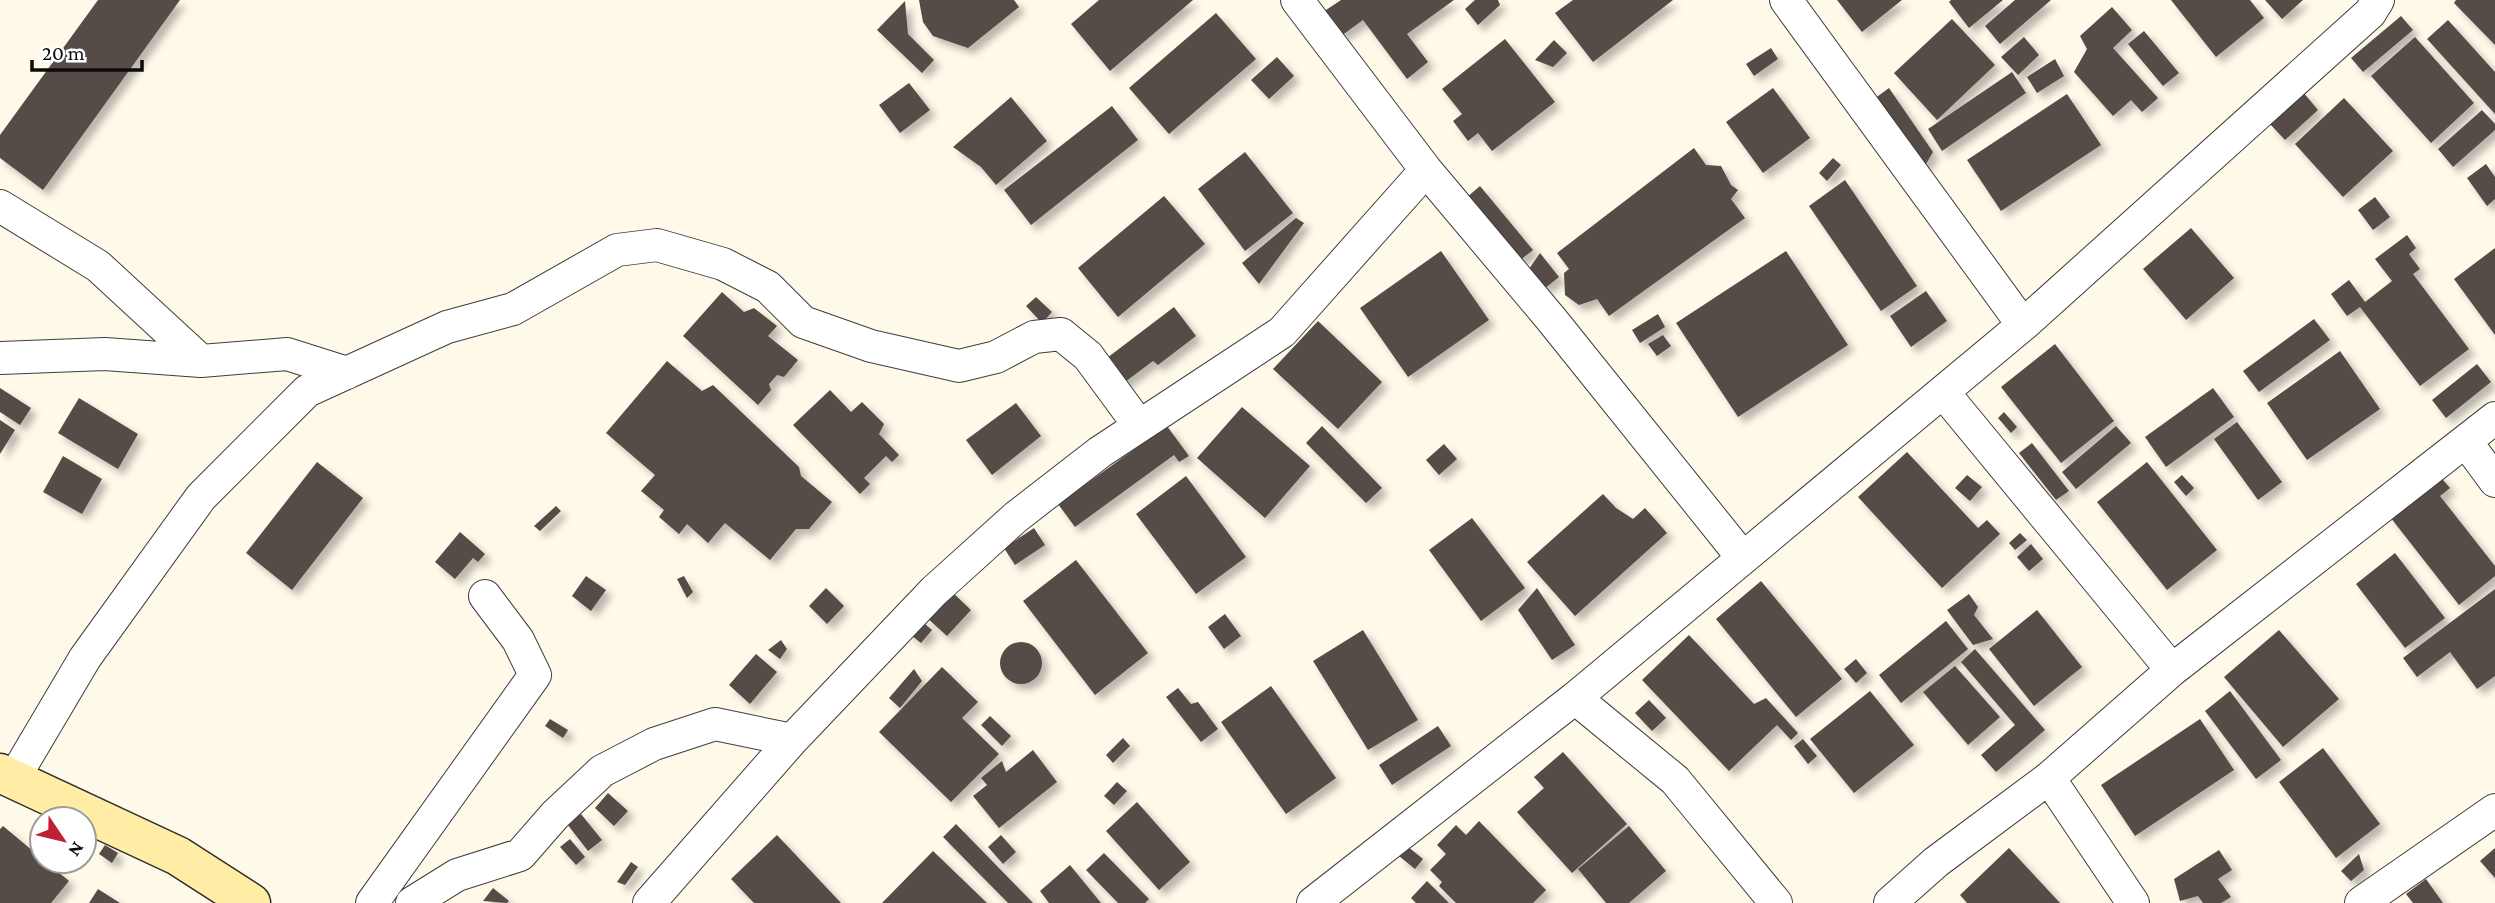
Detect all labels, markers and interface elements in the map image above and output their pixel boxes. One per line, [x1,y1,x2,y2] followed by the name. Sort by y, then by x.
[32,28,142,72] scale bar
[42,41,85,65] text: 20 m
[28,805,98,875] north arrow
[64,838,89,861] text: N

